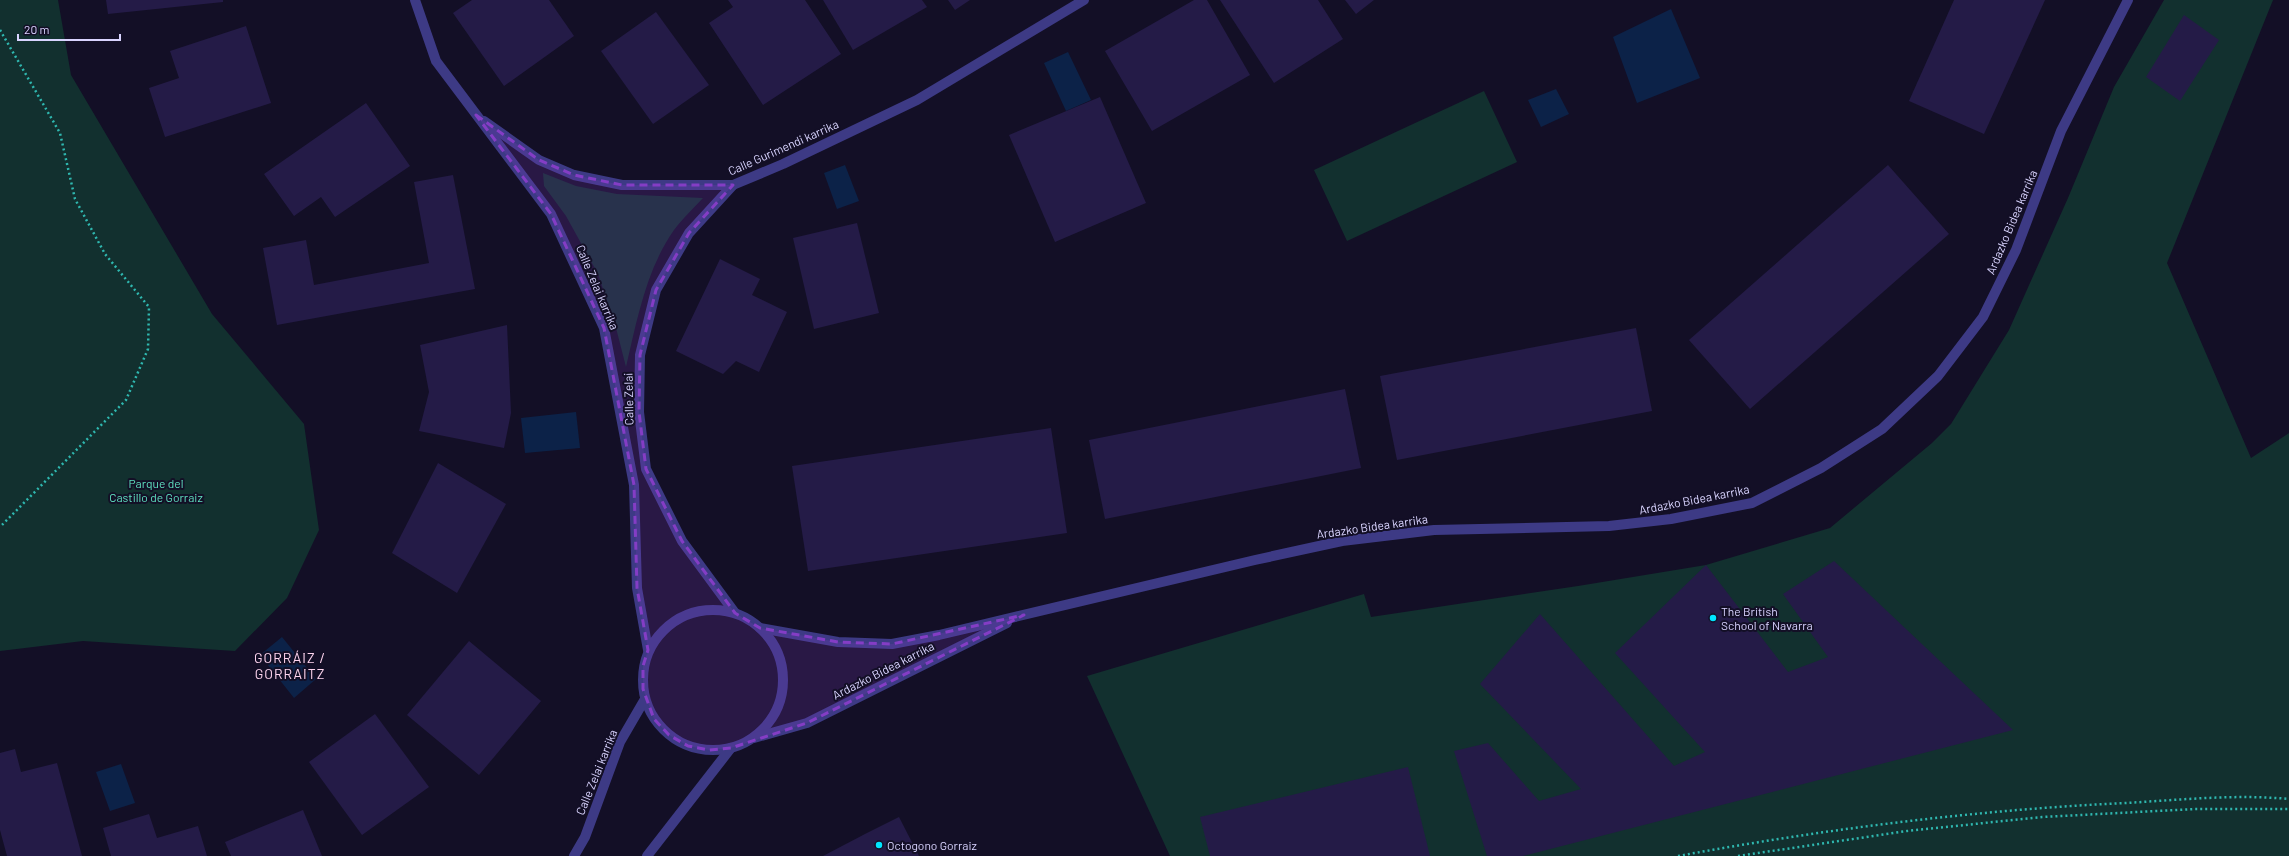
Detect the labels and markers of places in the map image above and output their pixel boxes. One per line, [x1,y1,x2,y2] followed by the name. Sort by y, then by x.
[1721,604,1813,632] place label: The British School of Navarra
[1708,613,1718,623] marker: The British School of Navarra
[887,838,977,852] place label: Octogono Gorraiz
[874,840,884,850] marker: Octogono Gorraiz

